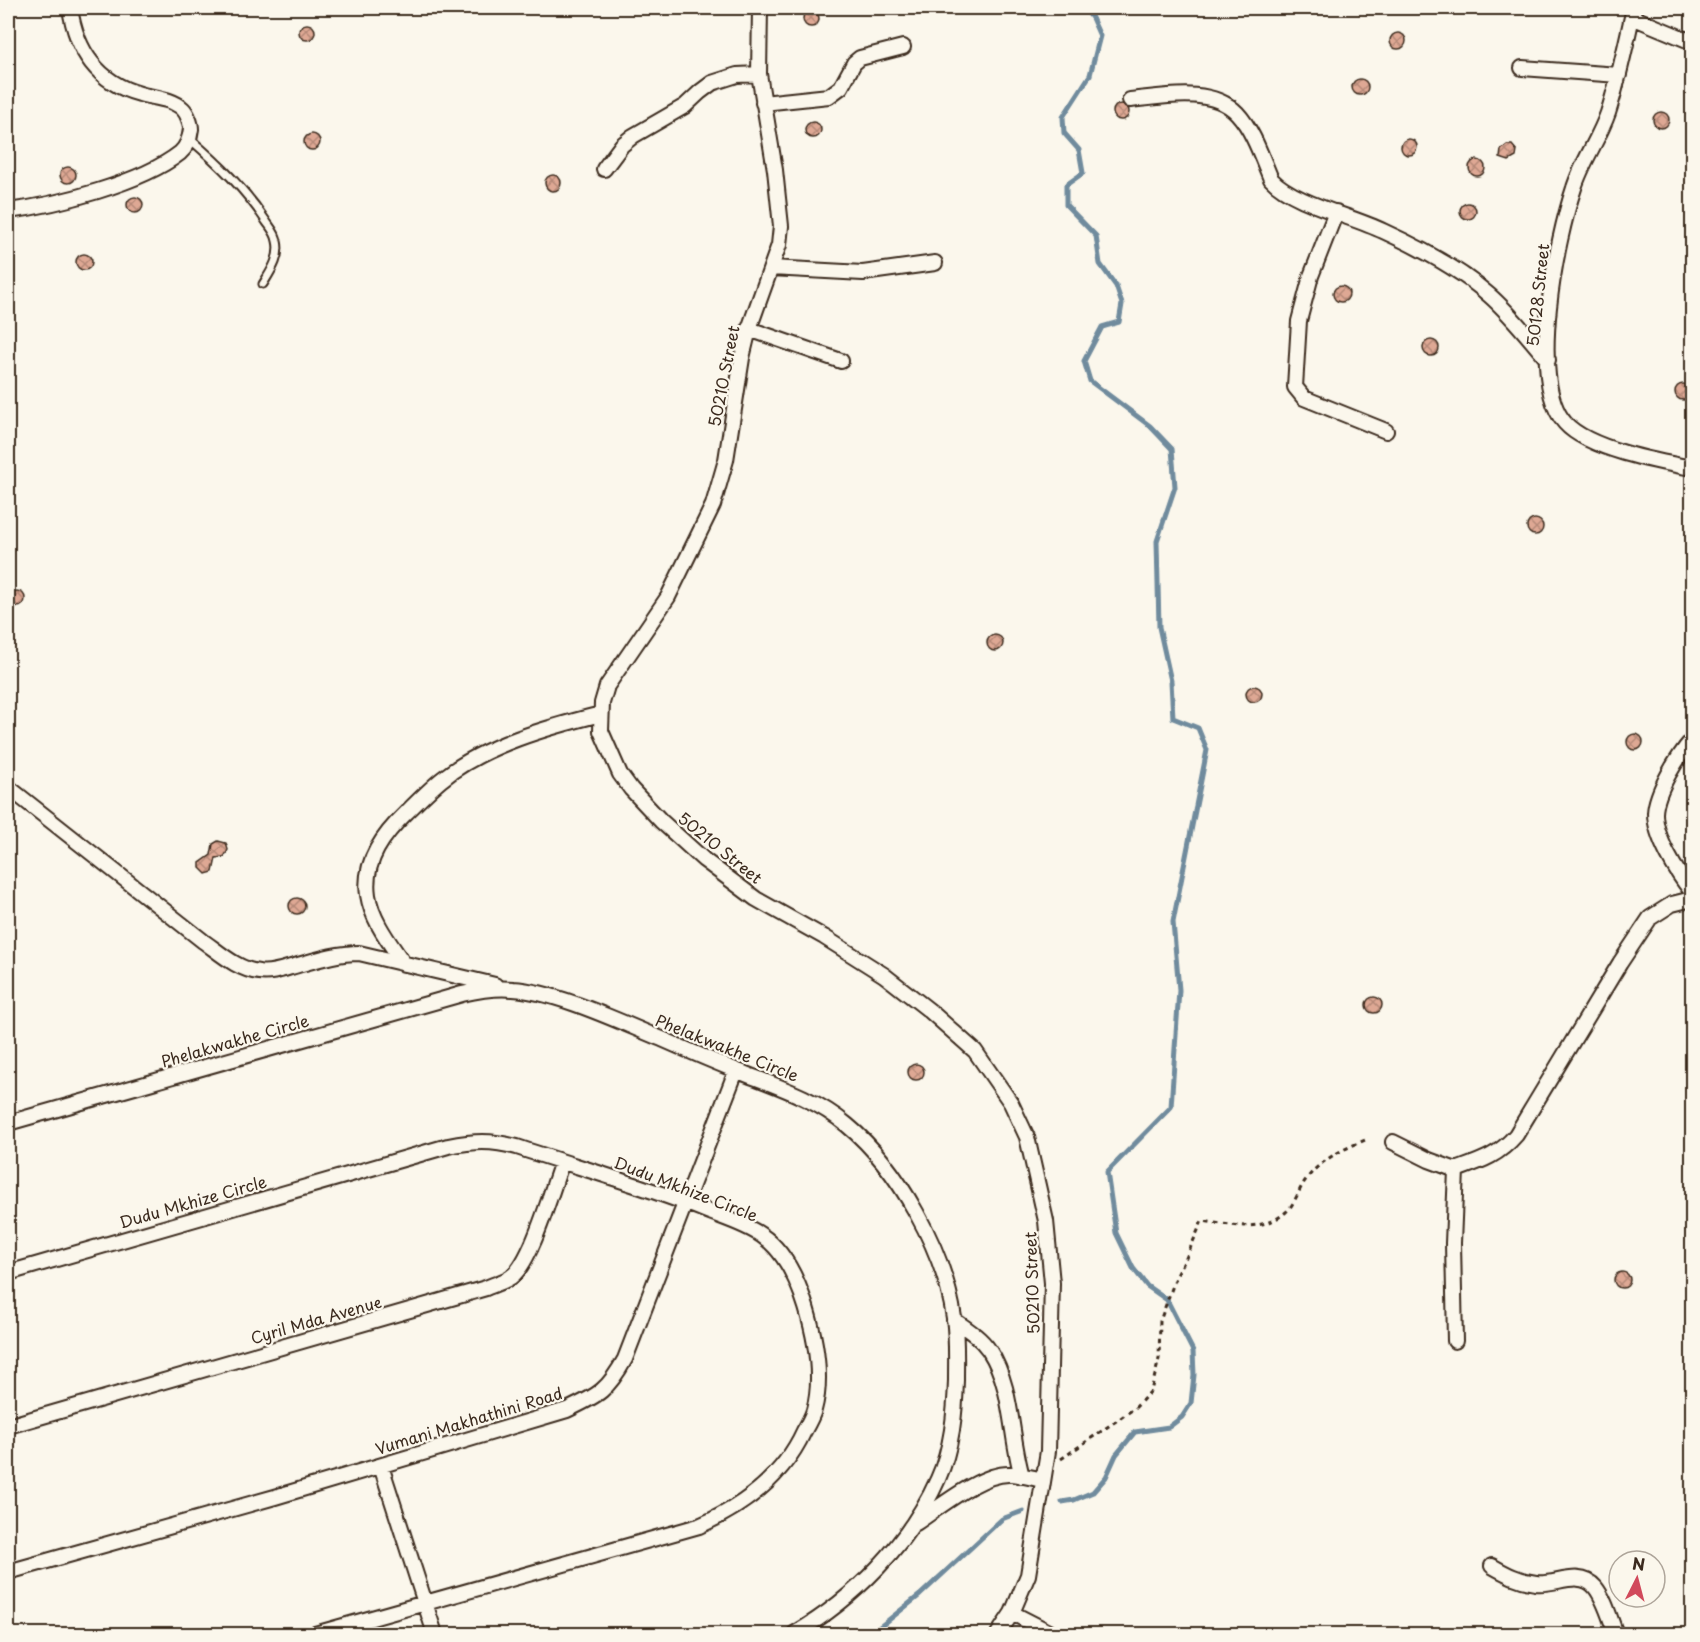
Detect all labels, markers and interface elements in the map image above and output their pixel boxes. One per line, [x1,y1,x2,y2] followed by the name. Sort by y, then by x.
[1520,242,1554,347] street label: 50128 Street
[701,323,745,428] street label: 50210 Street
[673,806,768,889] street label: 50210 Street
[158,1007,311,1073] street label: Phelakwakhe Circle
[652,1007,803,1087] street label: Phelakwakhe Circle
[611,1150,762,1227] street label: Dudu Mkhize Circle
[116,1169,269,1234] street label: Dudu Mkhize Circle
[1017,1231,1045,1335] street label: 50210 Street
[247,1289,384,1349] street label: Cyril Mda Avenue
[372,1380,565,1460] street label: Vumani Makhathini Road
[1607,1549,1667,1609] north arrow
[1631,1550,1646,1576] text: N

